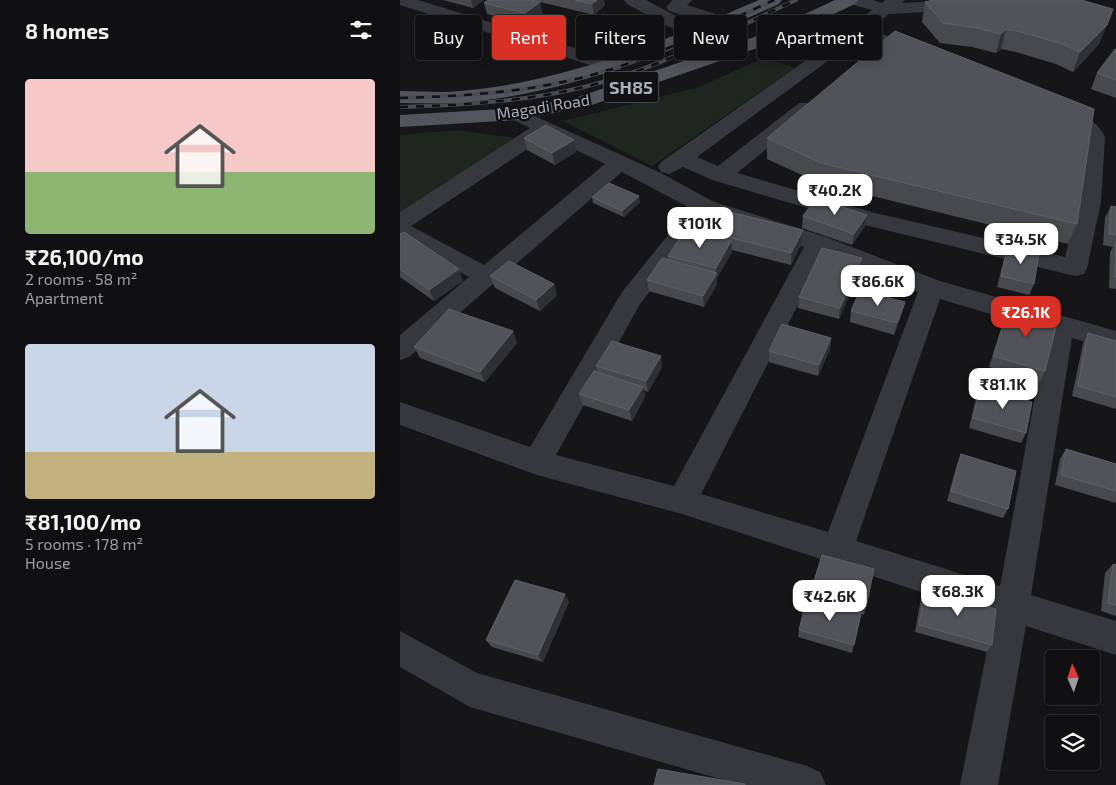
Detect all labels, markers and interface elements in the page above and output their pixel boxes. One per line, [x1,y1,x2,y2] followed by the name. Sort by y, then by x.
[415,15,482,60] chip: Buy
[492,15,566,60] chip: Rent
[576,15,664,60] chip: Filters
[674,15,747,60] chip: New
[757,15,882,60] chip: Apartment
[347,16,375,44] icon: filters
[25,18,109,43] text: 8 homes
[604,72,658,102] road number: SH85
[495,89,591,123] street label: Magadi Road
[155,111,245,201] icon: home
[794,174,876,216] pin: ₹40.2K
[808,180,862,199] text: ₹40.2K
[665,206,735,249] pin: ₹101K
[678,213,722,232] text: ₹101K
[980,222,1062,265] pin: ₹34.5K
[995,229,1047,248] text: ₹34.5K
[25,244,144,269] text: ₹26,100/mo
[837,264,919,307] pin: ₹86.6K
[25,269,138,288] text: 2 rooms · 58 m²
[852,271,904,290] text: ₹86.6K
[25,288,104,307] text: Apartment
[985,296,1067,338] pin: ₹26.1K
[1002,302,1050,321] text: ₹26.1K
[962,368,1044,410] pin: ₹81.1K
[980,374,1026,393] text: ₹81.1K
[155,376,245,466] icon: home
[25,509,141,534] text: ₹81,100/mo
[25,534,143,553] text: 5 rooms · 178 m²
[25,553,71,572] text: House
[917,574,999,617] pin: ₹68.3K
[789,580,871,622] pin: ₹42.6K
[932,581,984,600] text: ₹68.3K
[804,586,856,605] text: ₹42.6K
[1045,650,1100,705] north arrow
[1045,650,1100,770] map controls
[1045,715,1100,770] button: layers

